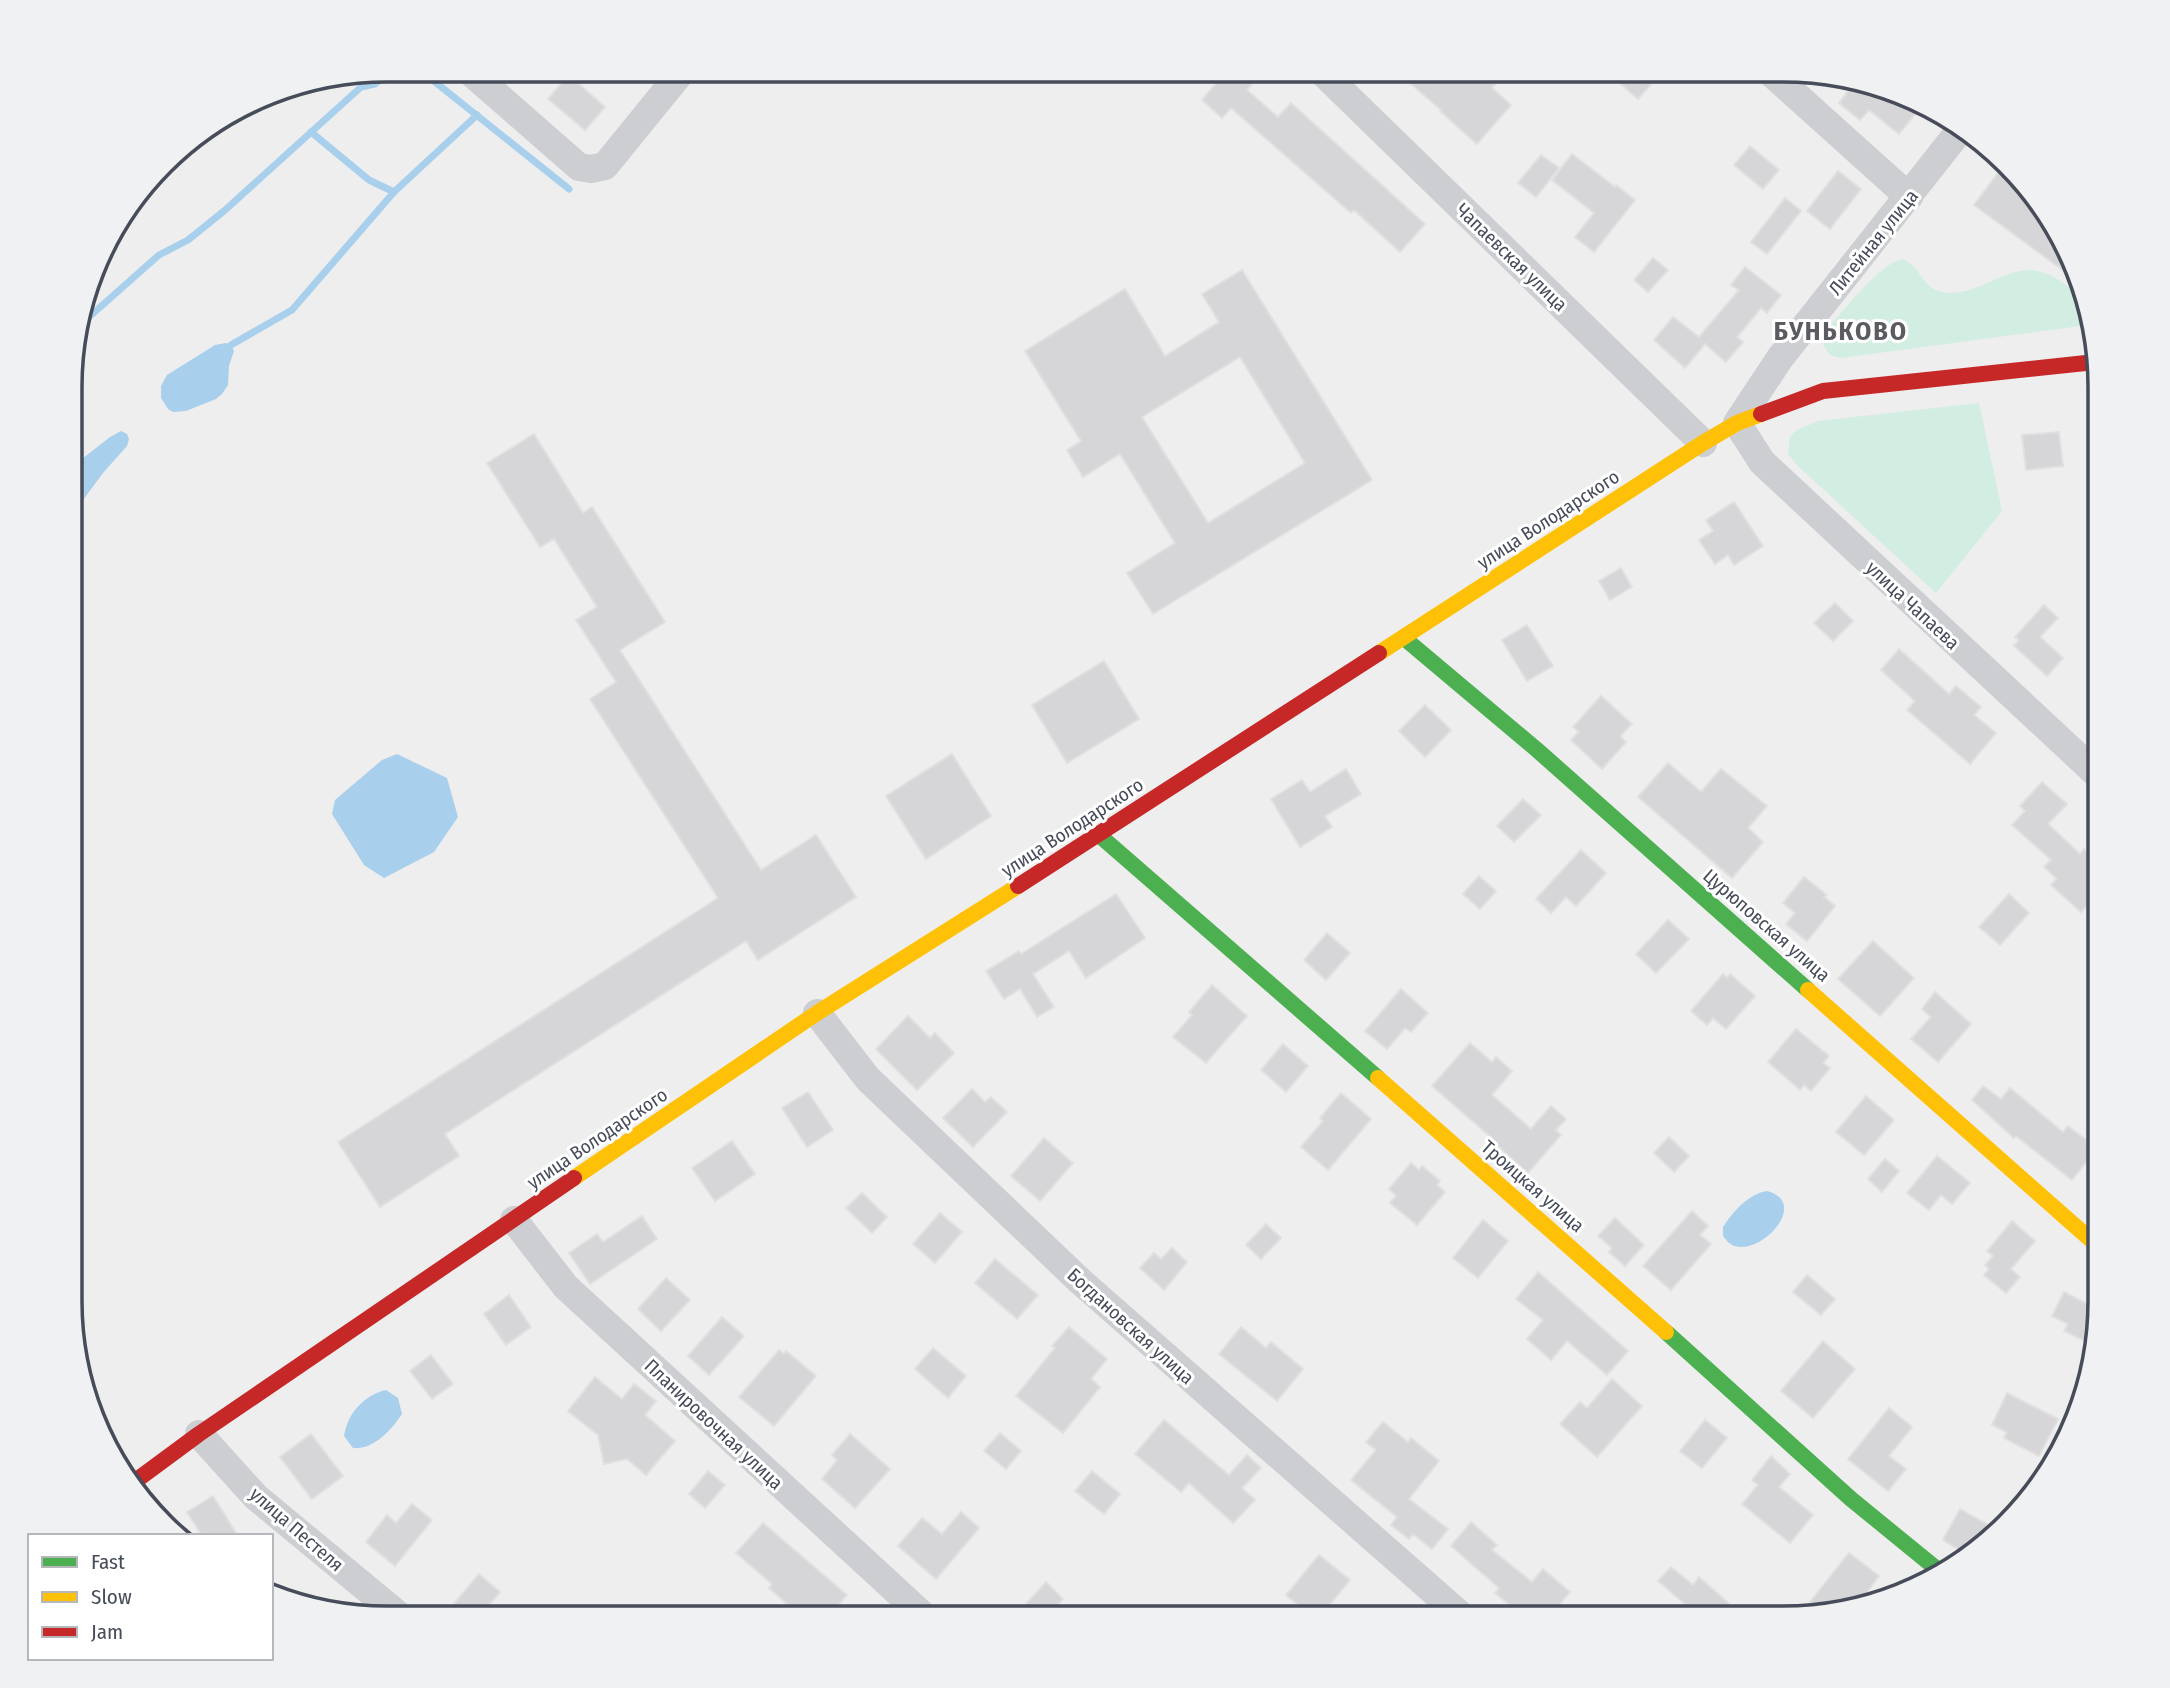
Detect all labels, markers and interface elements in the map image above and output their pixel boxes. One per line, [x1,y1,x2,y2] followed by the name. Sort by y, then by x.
[1824,185,1923,300] street label: Литейная улица
[1451,199,1572,316] street label: Чапаевская улица
[1774,316,1908,347] district label: БУНЬКОВО
[1473,465,1624,574] street label: улица Володарского
[1861,556,1964,654] street label: улица Чапаева
[997,773,1148,882] street label: улица Володарского
[1699,864,1835,987] street label: Цурюповская улица
[523,1083,672,1194] street label: улица Володарского
[1477,1136,1589,1237] street label: Троицкая улица
[1063,1263,1199,1389] street label: Богдановская улица
[640,1354,788,1494] street label: Планировочная улица
[245,1482,348,1576] street label: улица Пестеля
[28,1534,273,1660] legend
[91,1549,125,1575] text: Fast
[91,1584,132,1610] text: Slow
[91,1619,123,1645] text: Jam

